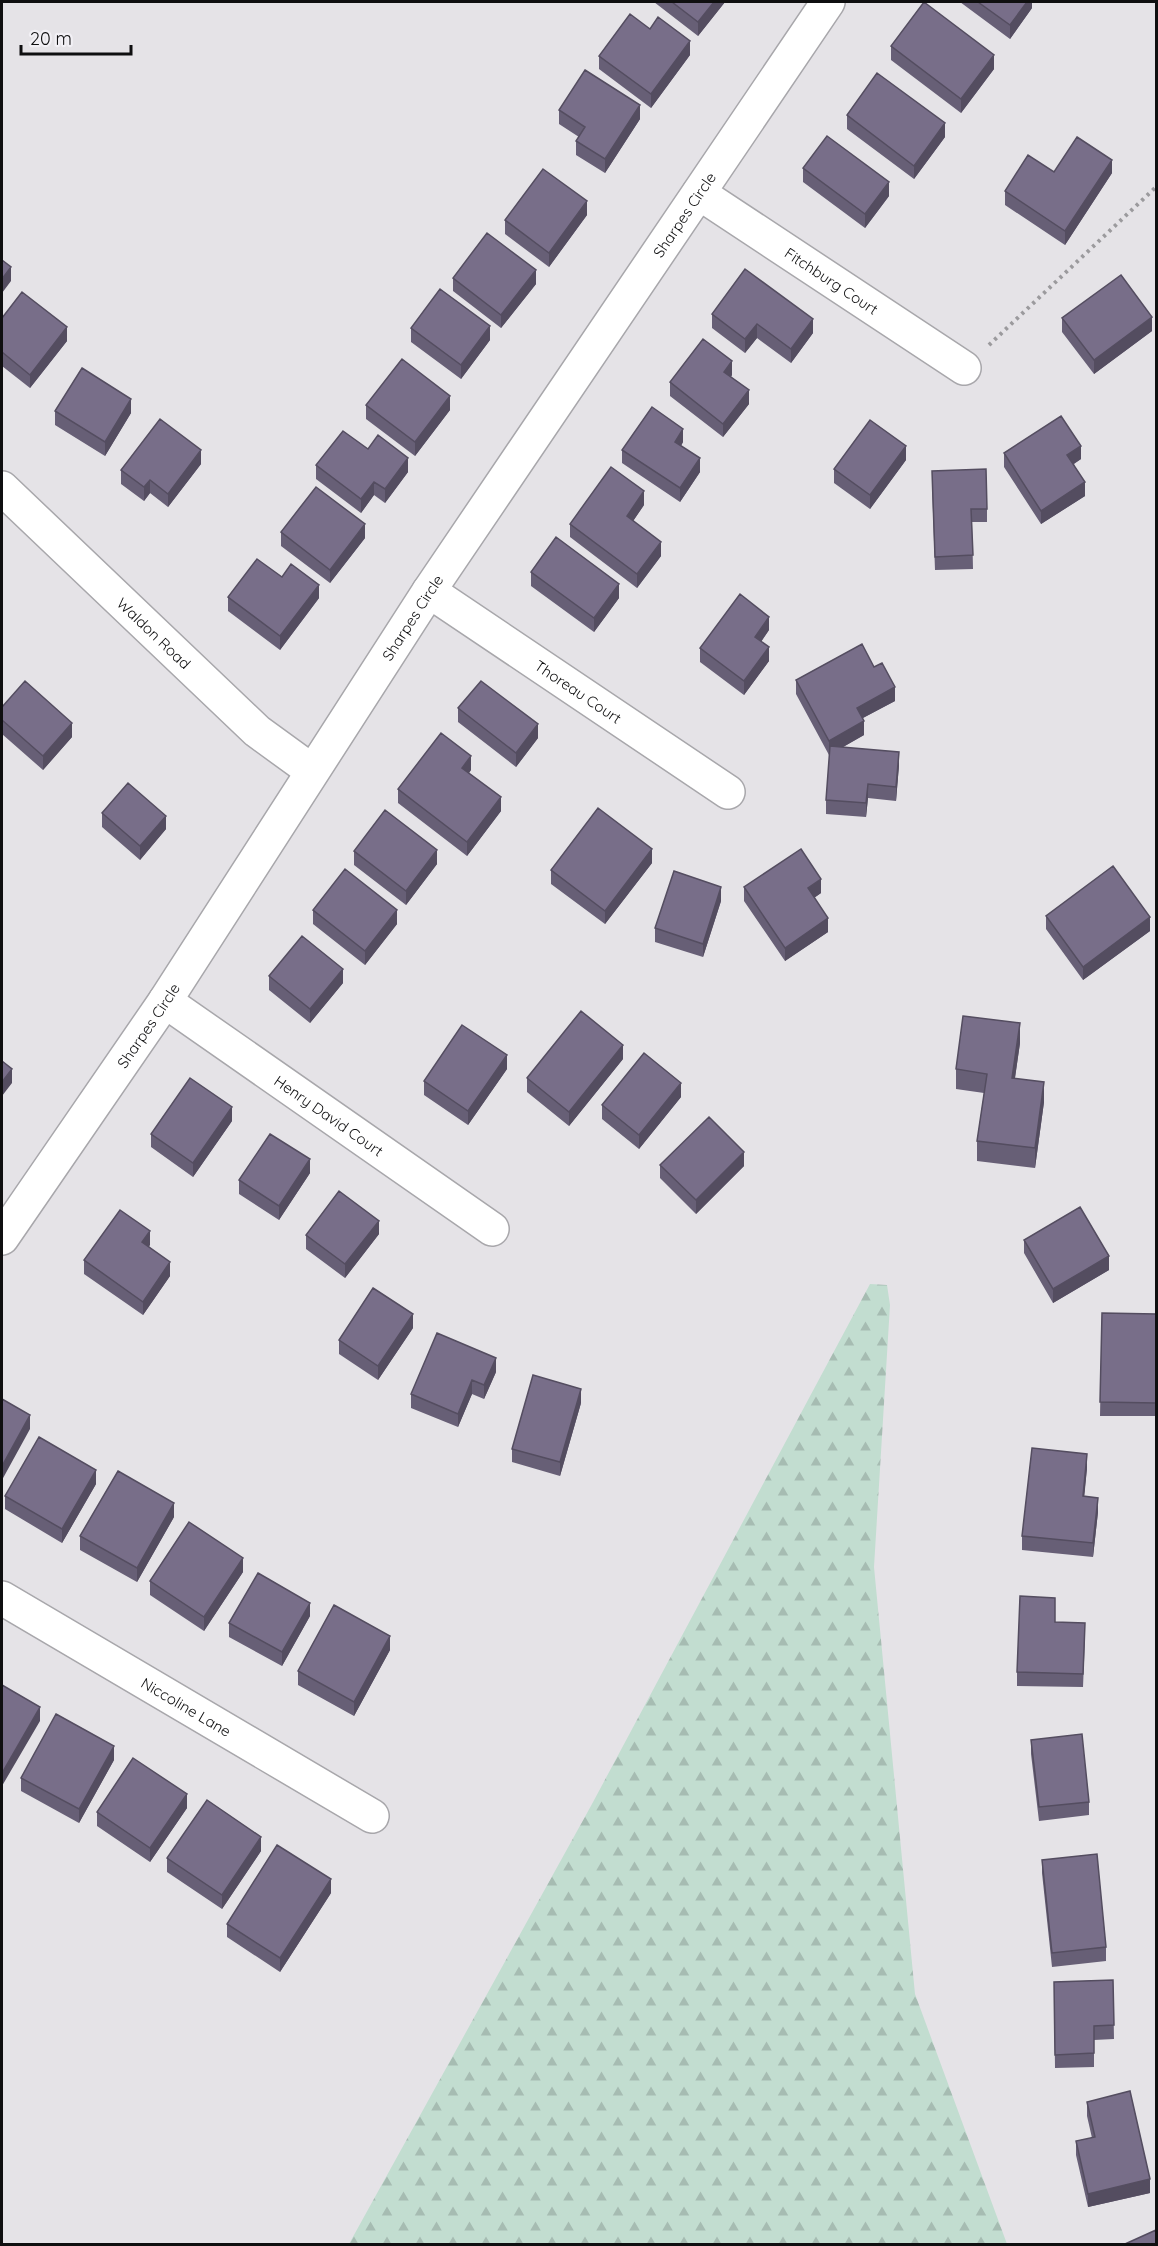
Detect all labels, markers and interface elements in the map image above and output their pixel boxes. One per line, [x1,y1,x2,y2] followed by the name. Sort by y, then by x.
[21,18,130,56] scale bar
[30,27,72,50] text: 20 m
[649,168,720,261] street label: Sharpes Circle
[781,243,882,318] street label: Fitchburg Court
[377,571,447,664] street label: Sharpes Circle
[113,593,195,672] street label: Waldon Road
[531,655,625,727] street label: Thoreau Court
[112,979,184,1071] street label: Sharpes Circle
[271,1071,387,1160] street label: Henry David Court
[138,1673,235,1740] street label: Niccoline Lane

